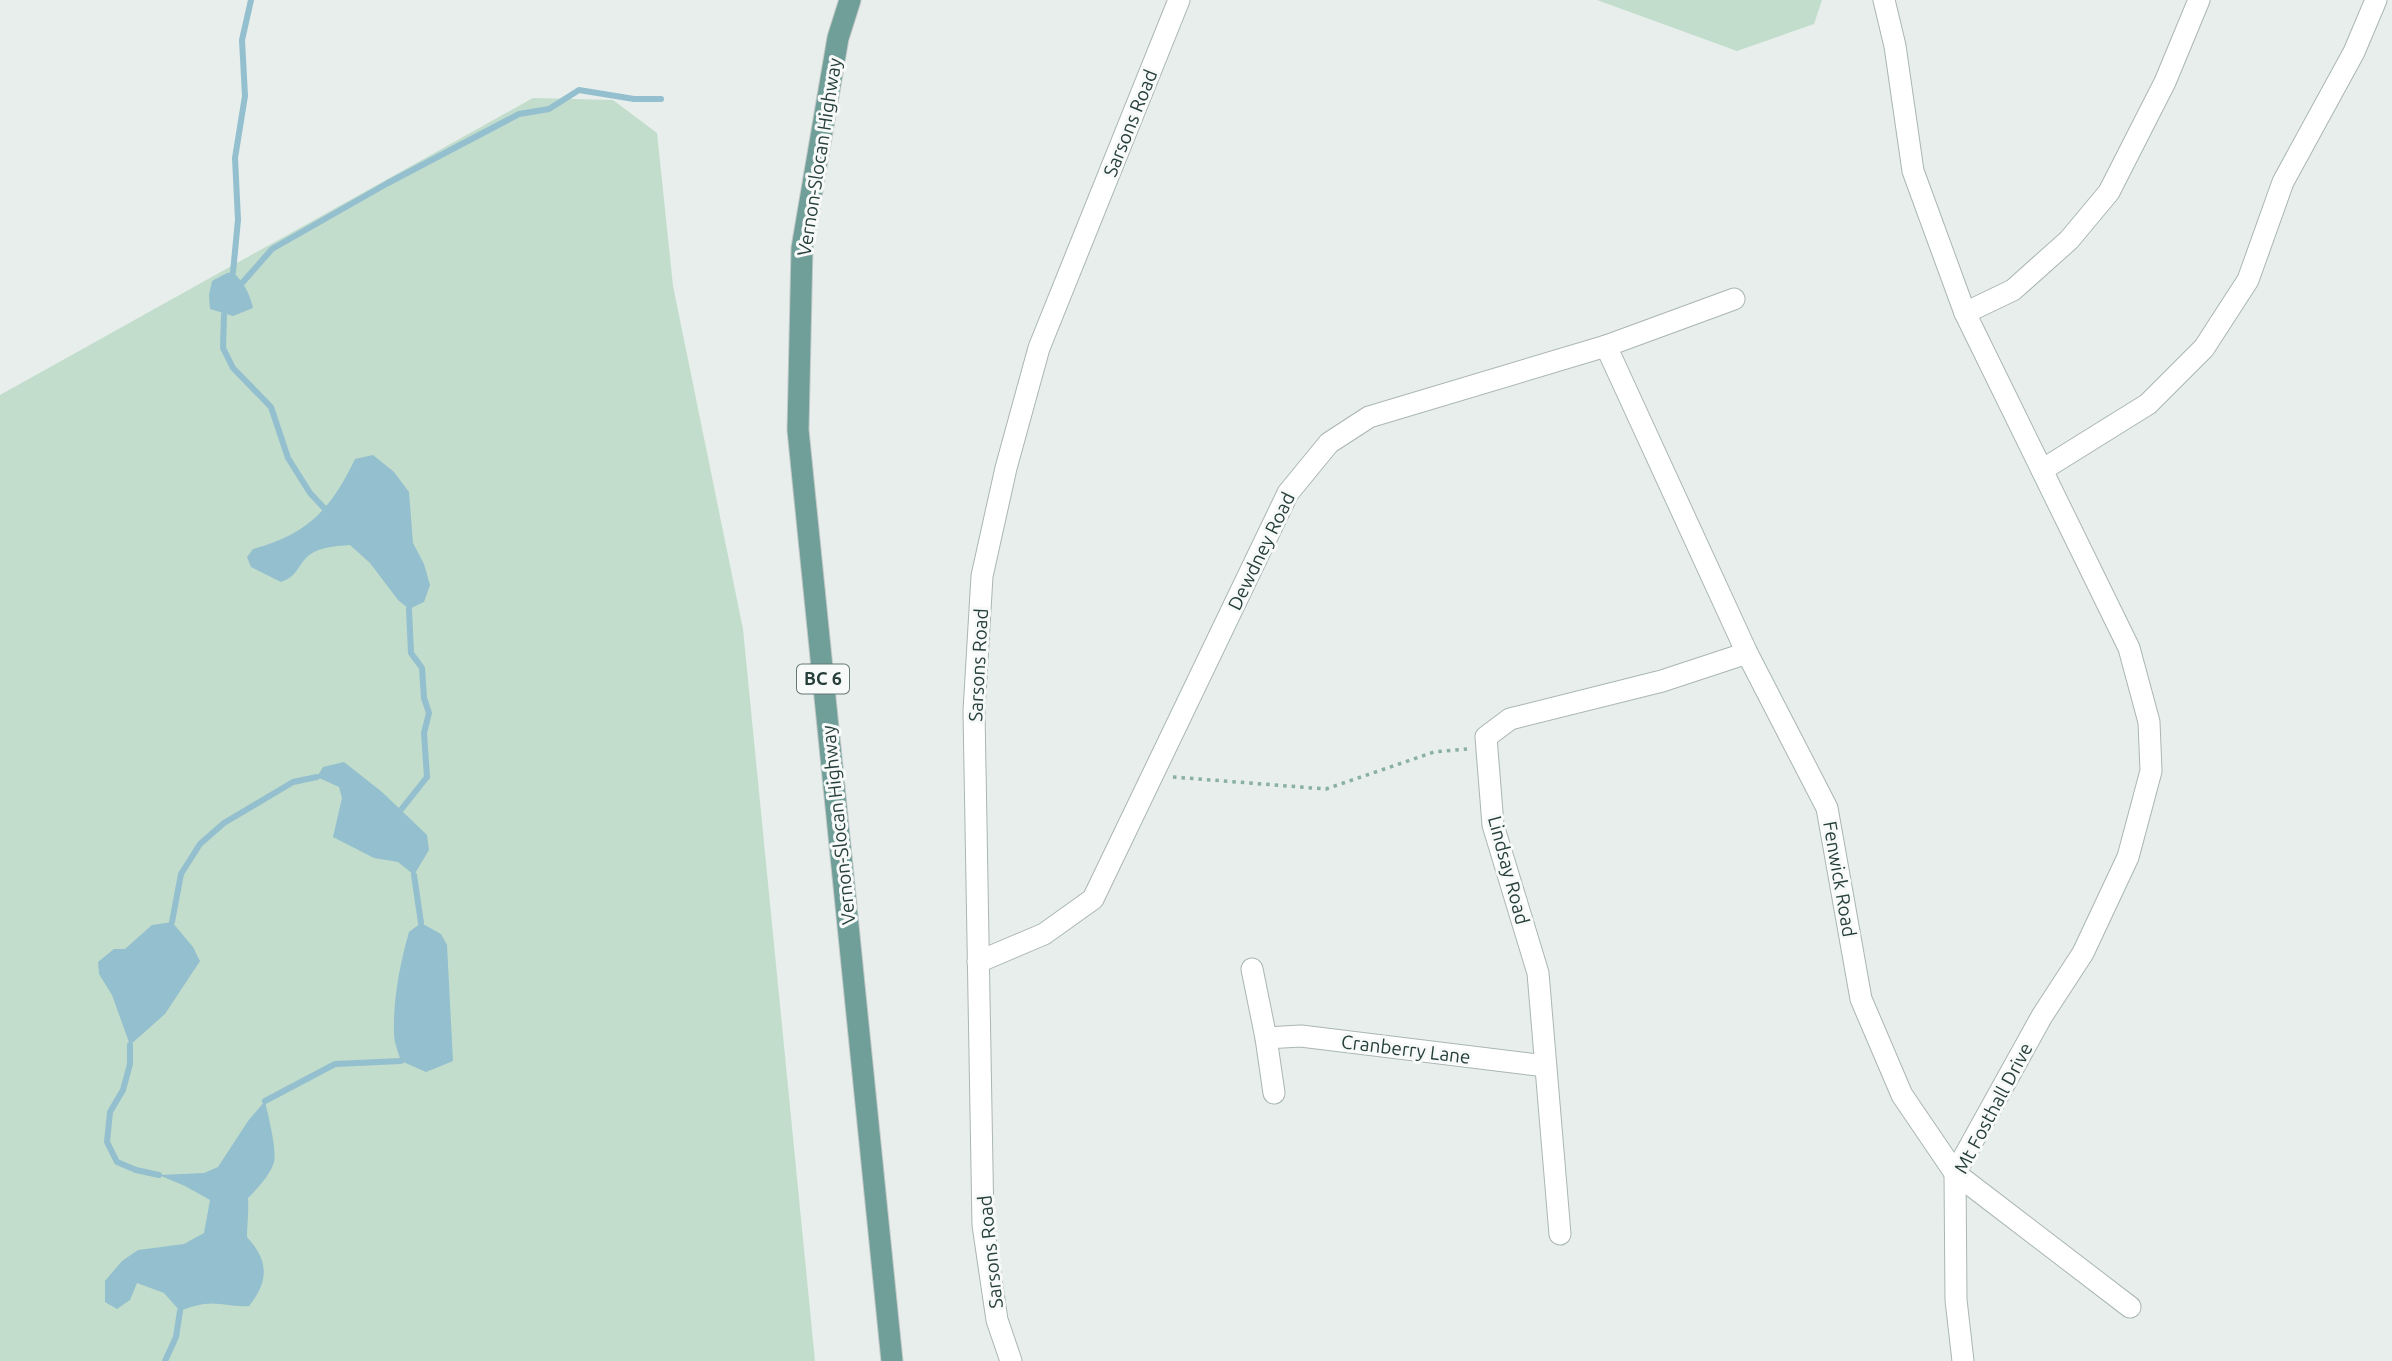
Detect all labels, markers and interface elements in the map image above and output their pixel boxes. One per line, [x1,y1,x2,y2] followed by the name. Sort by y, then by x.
[792,56,846,258] street label: Vernon-Slocan Highway
[1099,66,1161,180] street label: Sarsons Road
[1223,488,1299,614] street label: Dewdney Road
[964,608,992,722] street label: Sarsons Road
[797,664,849,694] road number: BC 6
[817,724,859,926] street label: Vernon-Slocan Highway
[1484,813,1534,927] street label: Lindsay Road
[1819,819,1861,939] street label: Fenwick Road
[1340,1030,1472,1068] street label: Cranberry Lane
[1949,1039,2037,1177] street label: Mt Fosthall Drive
[973,1194,1007,1310] street label: Sarsons Road

